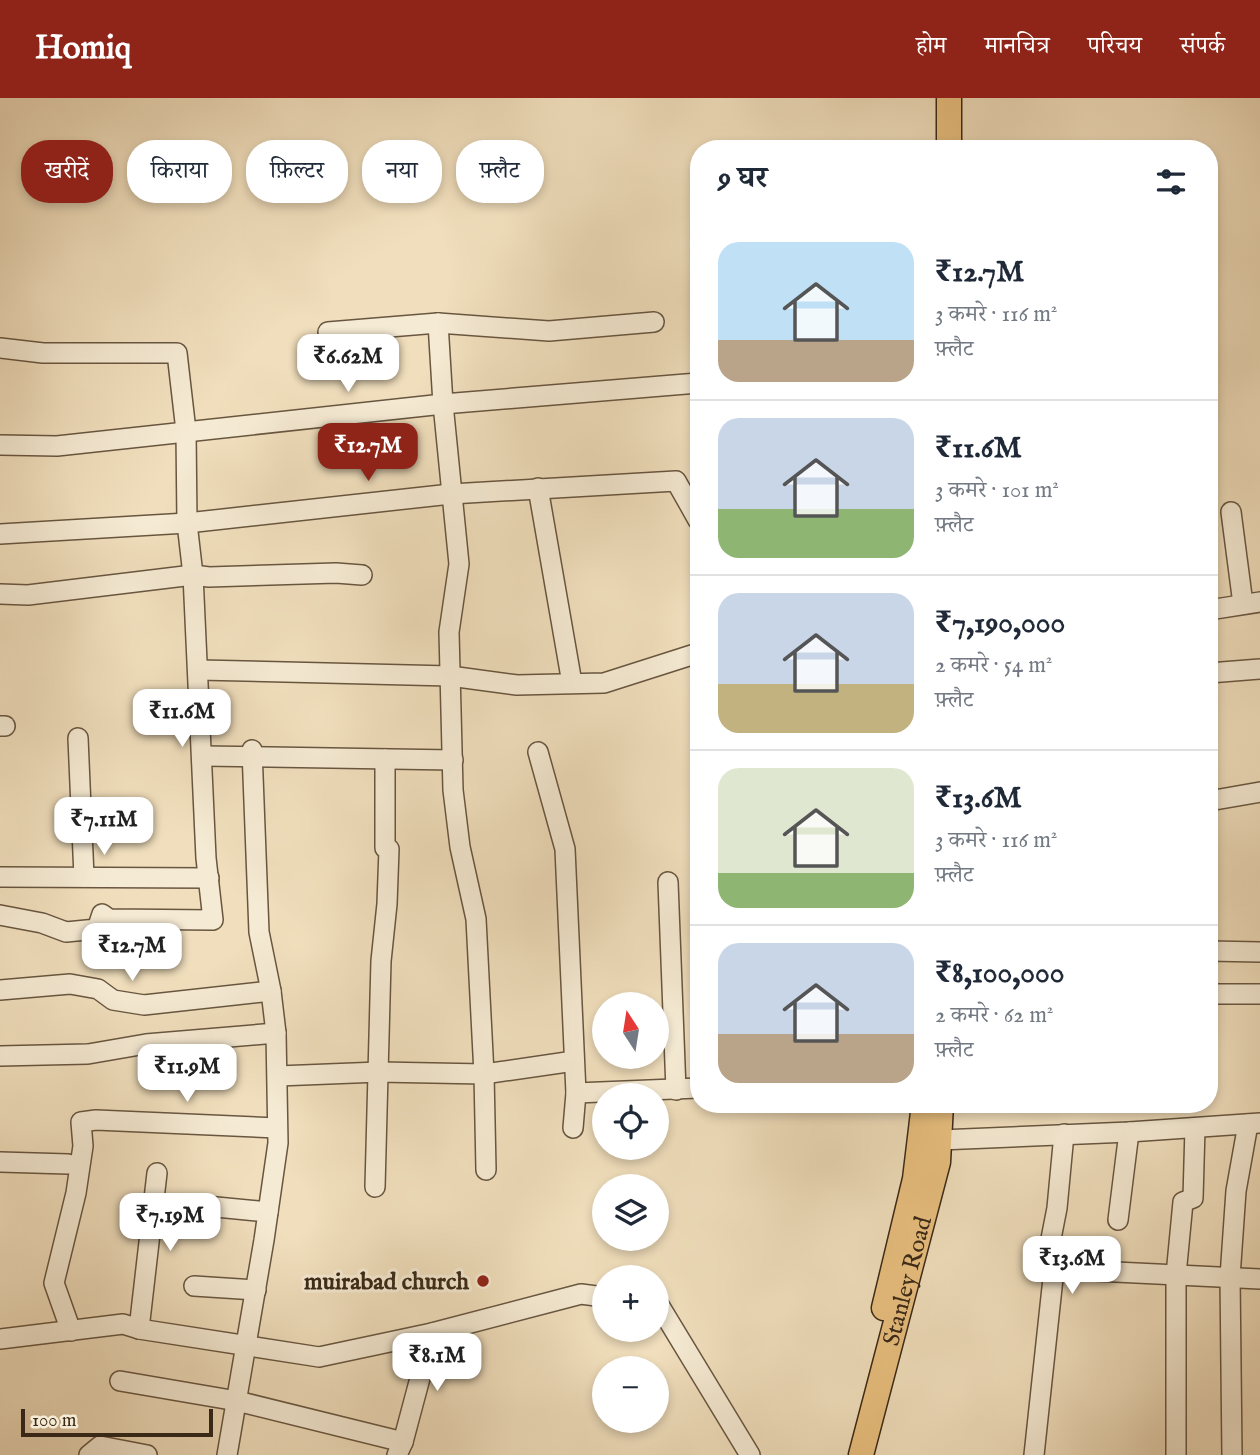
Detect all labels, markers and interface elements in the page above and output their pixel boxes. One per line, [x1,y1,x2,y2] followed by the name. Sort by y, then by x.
[35,28,131,70] text: Homiq
[916,31,946,62] text: होम
[984,31,1050,62] text: मानचित्र
[1088,31,1142,62] text: परिचय
[1180,31,1225,62] text: संपर्क
[21,140,113,203] chip: खरीदें
[127,140,232,203] chip: किराया
[246,140,348,203] chip: फ़िल्टर
[362,140,442,203] chip: नया
[456,140,544,203] chip: फ़्लैट
[718,160,767,198] text: 9 घर
[1152,163,1190,201] icon: filters
[935,254,1024,292] text: ₹12.7M
[774,270,858,354] icon: home
[935,300,1058,329] text: 3 कमरे · 116 m²
[291,334,405,394] pin: ₹6.62M
[935,335,973,364] text: फ़्लैट
[313,342,383,371] text: ₹6.62M
[311,424,425,483] pin: ₹12.7M
[935,430,1022,468] text: ₹11.6M
[334,431,402,460] text: ₹12.7M
[774,446,858,530] icon: home
[935,476,1059,505] text: 3 कमरे · 101 m²
[935,511,973,540] text: फ़्लैट
[935,605,1065,643] text: ₹7,190,000
[774,621,858,705] icon: home
[935,651,1052,680] text: 2 कमरे · 54 m²
[935,686,973,715] text: फ़्लैट
[125,690,239,749] pin: ₹11.6M
[149,697,215,726] text: ₹11.6M
[935,780,1022,818] text: ₹13.6M
[774,796,858,880] icon: home
[47,798,161,857] pin: ₹7.11M
[70,805,138,834] text: ₹7.11M
[935,826,1058,855] text: 3 कमरे · 116 m²
[935,861,973,890] text: फ़्लैट
[75,924,189,983] pin: ₹12.7M
[98,931,166,960] text: ₹12.7M
[935,955,1064,993] text: ₹8,100,000
[774,971,858,1055] icon: home
[592,992,668,1069] north arrow
[592,992,669,1433] map controls
[935,1001,1053,1030] text: 2 कमरे · 62 m²
[935,1036,973,1065] text: फ़्लैट
[130,1044,244,1104] pin: ₹11.9M
[154,1052,220,1081] text: ₹11.9M
[592,1083,669,1160] button: locate
[592,1174,669,1251] button: layers
[113,1194,227,1253] pin: ₹7.19M
[136,1201,204,1230] text: ₹7.19M
[876,1213,940,1349] street label: Stanley Road
[1015,1236,1129,1296] pin: ₹13.6M
[1039,1244,1105,1273] text: ₹13.6M
[592,1265,669,1342] button: +
[304,1267,469,1298] place label: muirabad church
[475,1273,491,1289] marker: muirabad church
[388,1334,486,1393] pin: ₹8.1M
[408,1341,466,1370] text: ₹8.1M
[592,1356,669,1433] button: −
[21,1406,214,1438] scale bar
[32,1409,76,1433] text: 100 m

